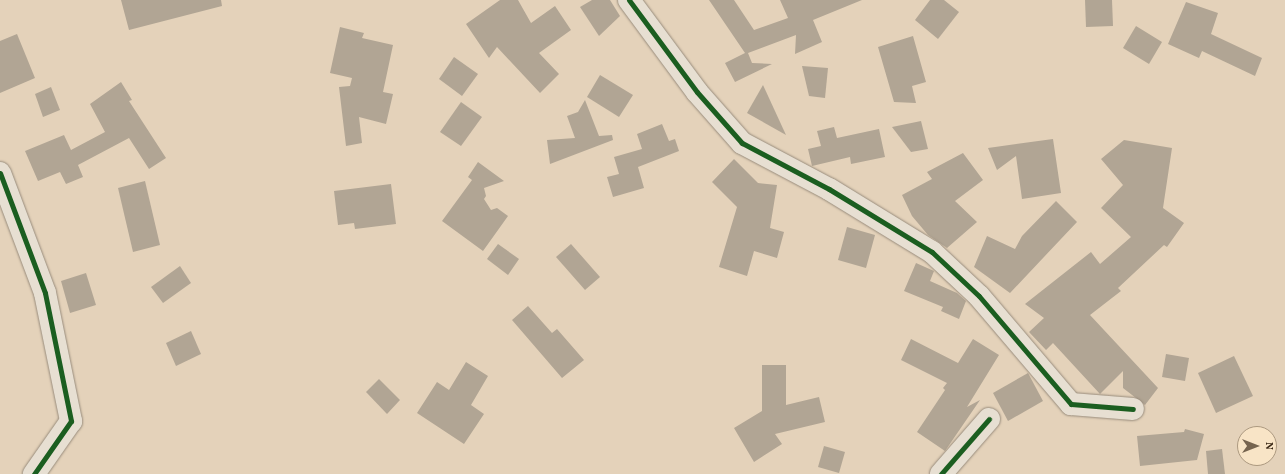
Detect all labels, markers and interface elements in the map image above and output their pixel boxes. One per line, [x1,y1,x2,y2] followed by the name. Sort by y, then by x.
[1237,426,1277,466] north arrow
[1261,442,1276,450] text: N

